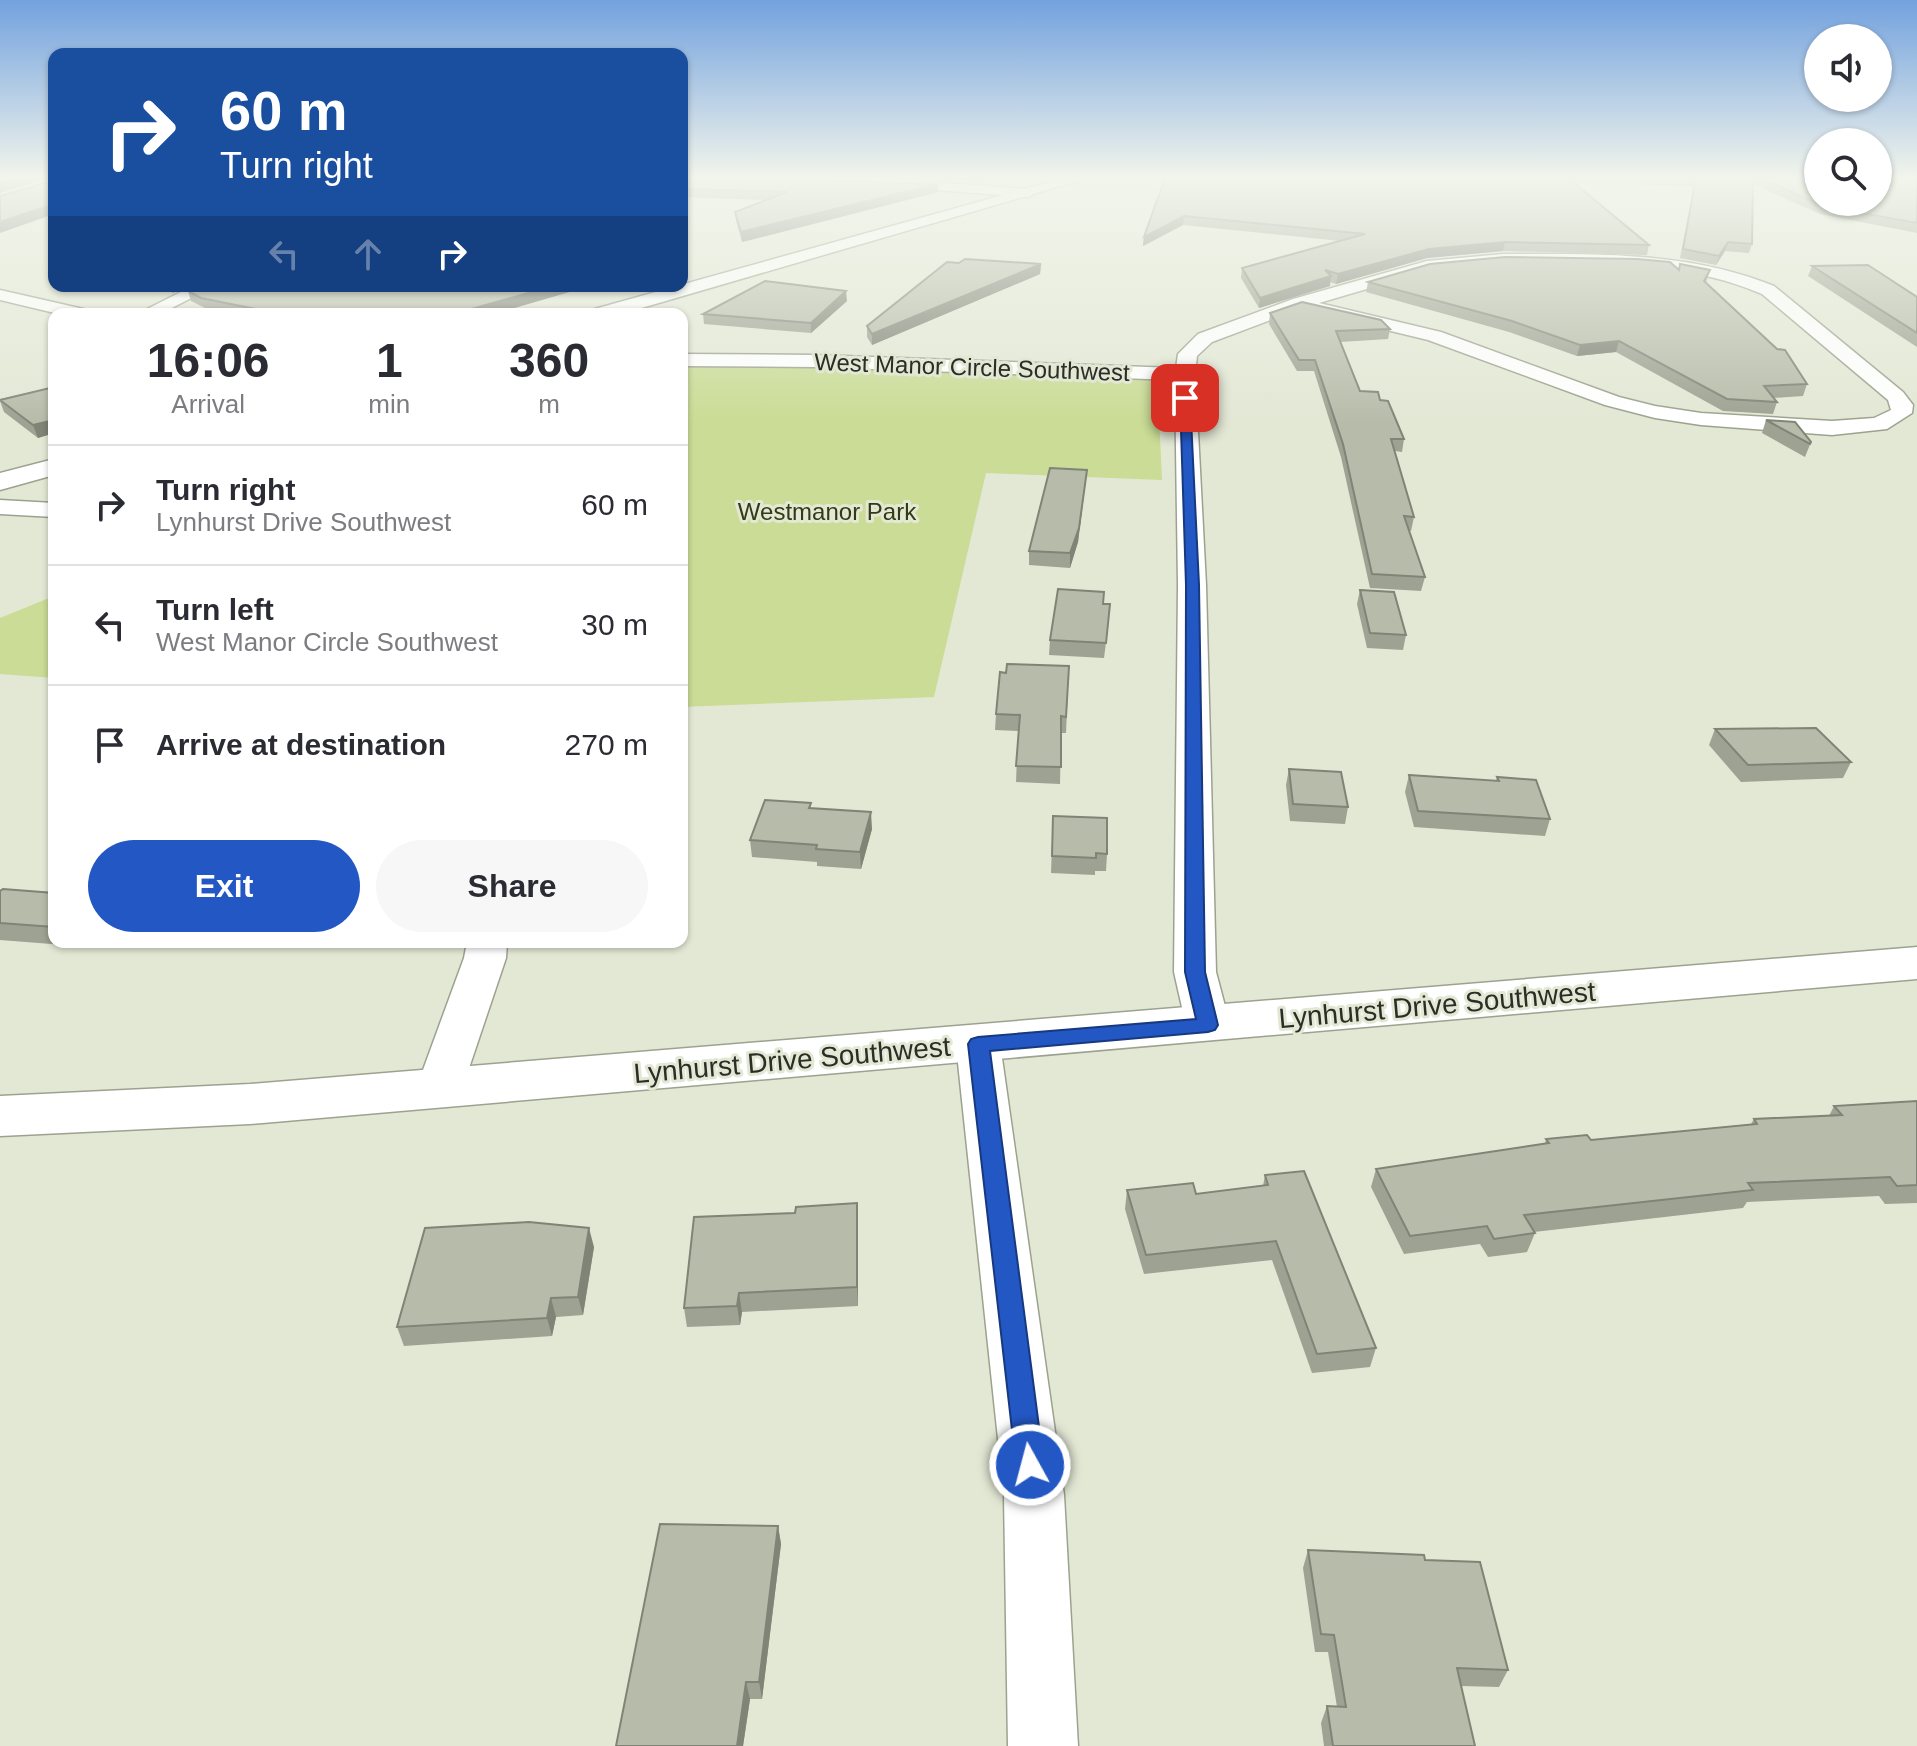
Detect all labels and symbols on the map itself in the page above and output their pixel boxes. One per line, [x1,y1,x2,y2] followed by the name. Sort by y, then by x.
[814,348,1131,386] street label: West Manor Circle Southwest
[1151,364,1219,432] pin
[738,498,917,525] park label: Westmanor Park
[1277,976,1597,1034] street label: Lynhurst Drive Southwest
[632,1031,952,1089] street label: Lynhurst Drive Southwest
[988,1423,1072,1507] position arrow

